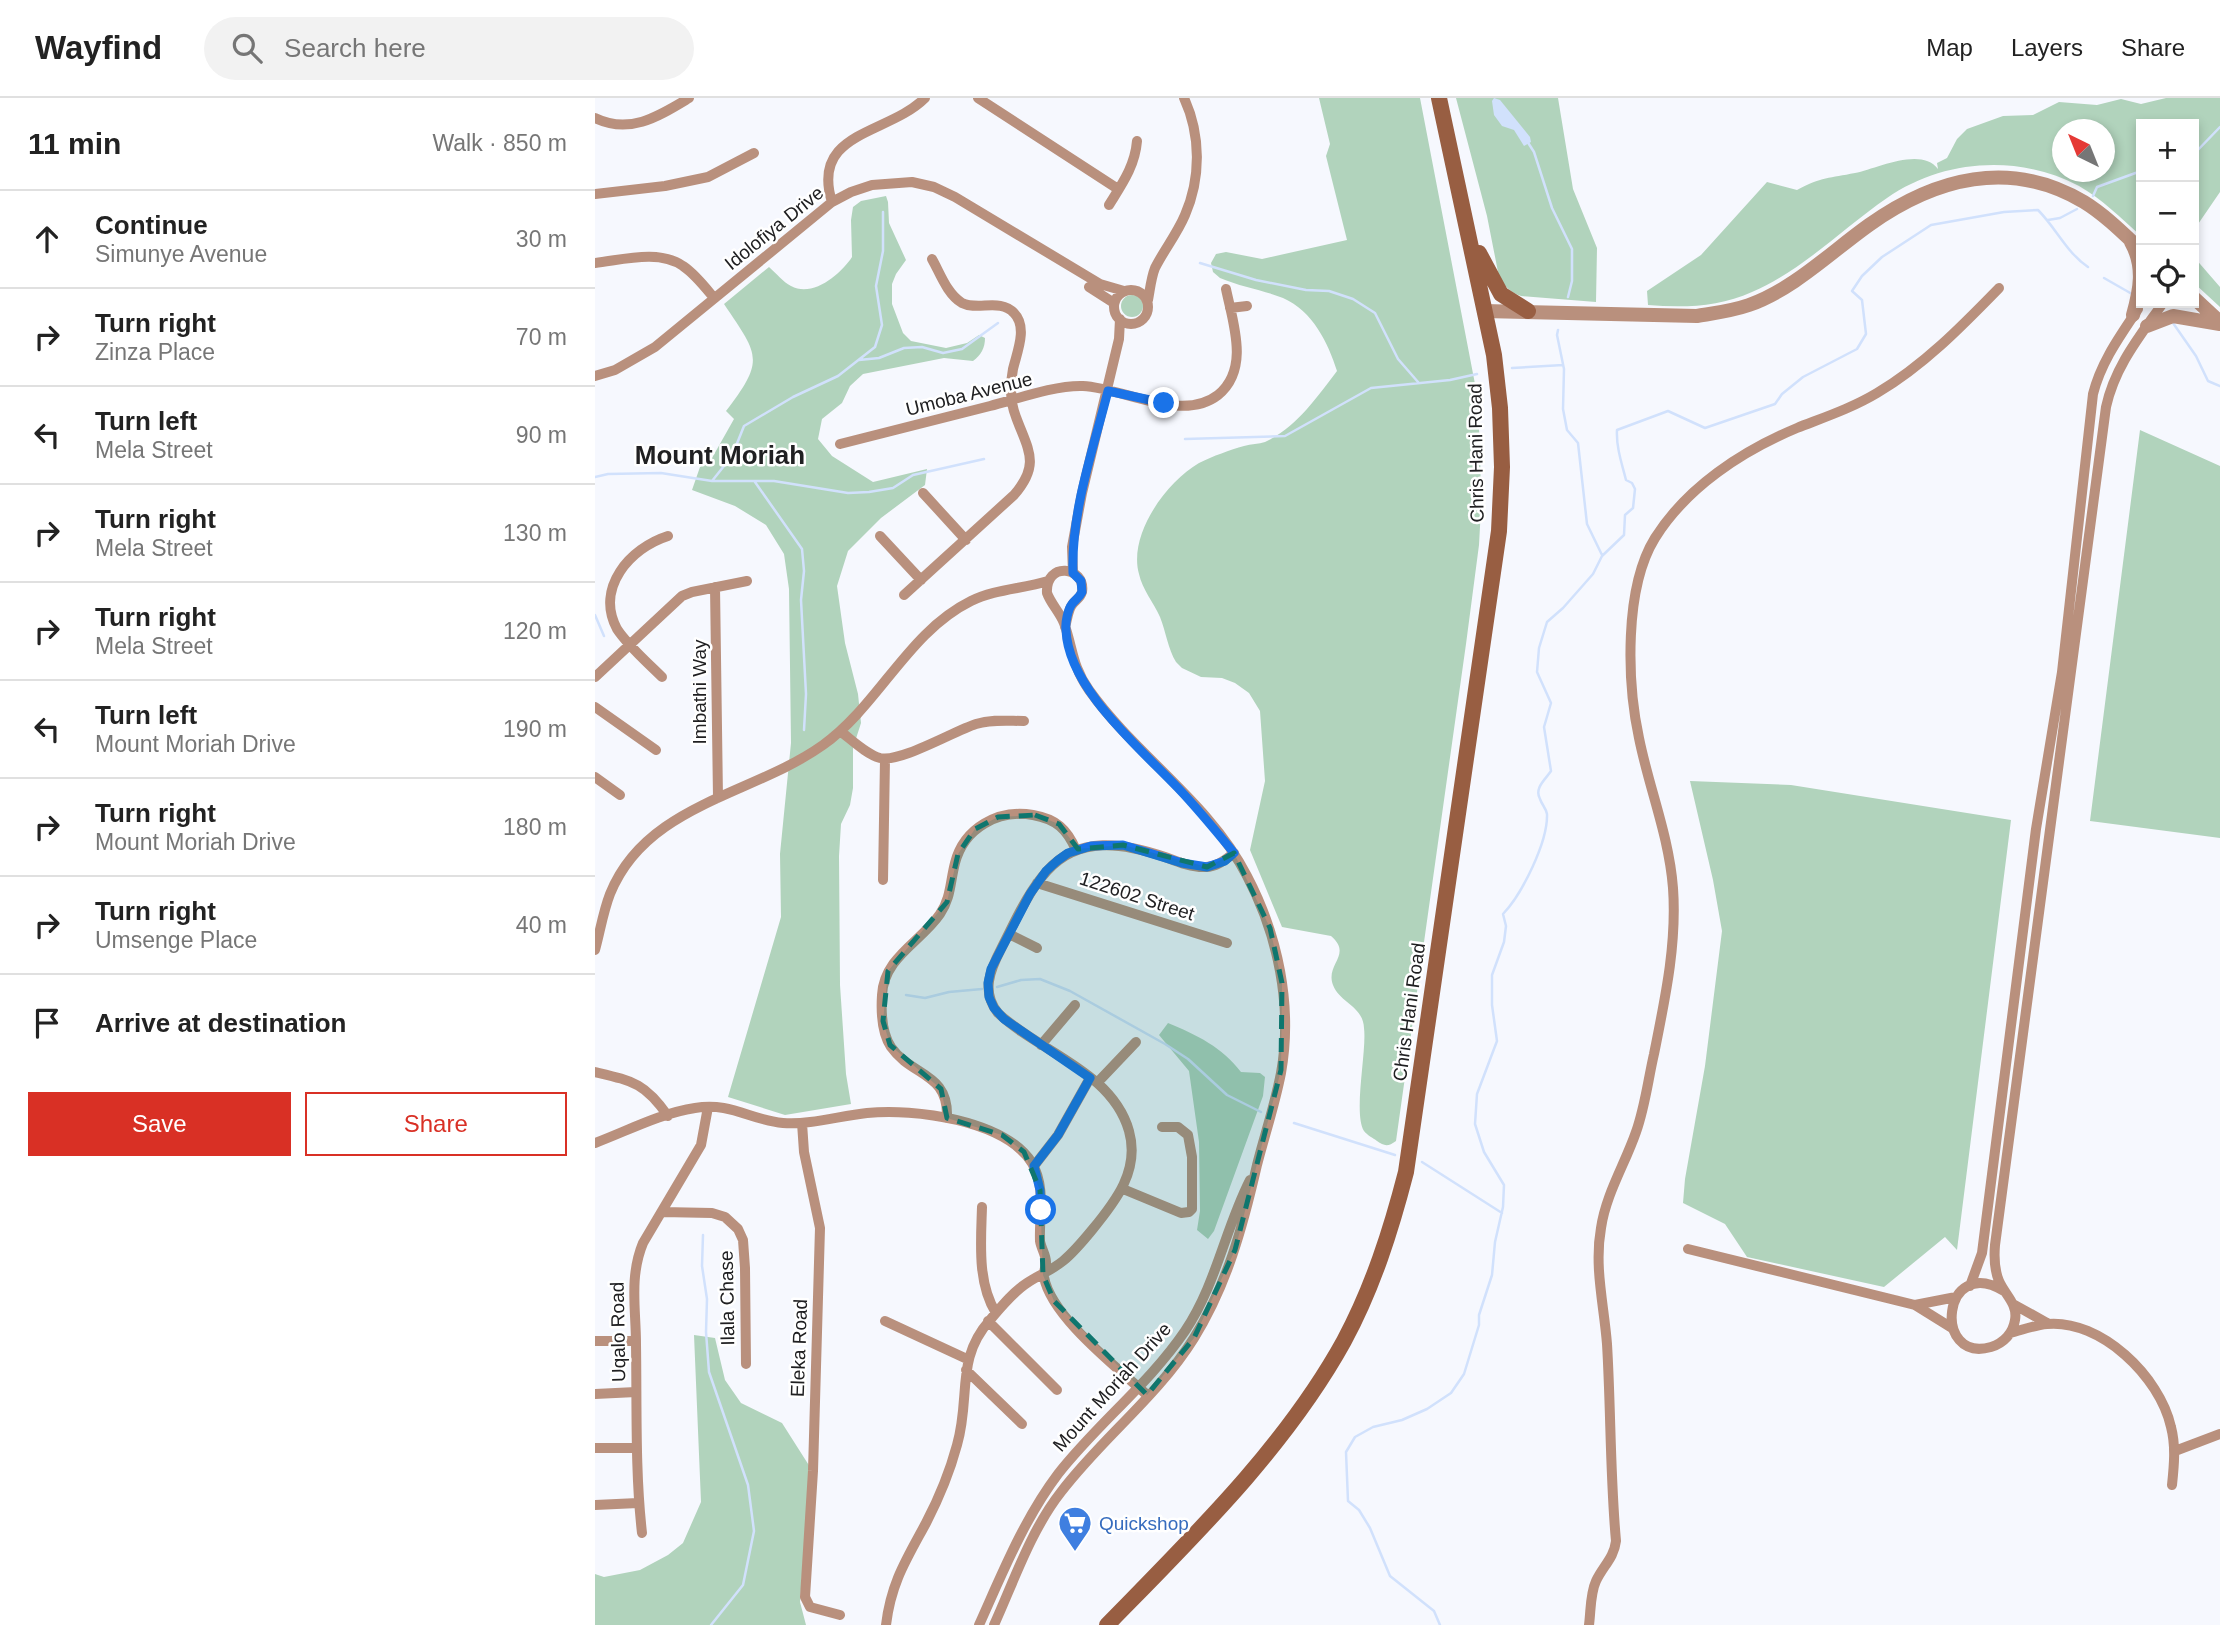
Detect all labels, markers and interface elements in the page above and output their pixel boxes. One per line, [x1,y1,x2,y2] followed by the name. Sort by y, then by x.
[204,17,694,80] search box
[35,29,162,66] text: Wayfind
[228,29,266,67] icon: search
[284,33,426,63] text: Search here
[1926,34,1973,61] text: Map
[2011,34,2083,61] text: Layers
[2121,34,2185,61] text: Share
[2052,119,2115,182] north arrow
[2136,119,2199,308] map controls
[2136,119,2199,182] button: +
[28,127,121,160] text: 11 min
[432,130,567,156] text: Walk · 850 m
[721,182,827,274] street label: Idolofiya Drive
[2136,182,2199,245] button: −
[95,210,208,240] text: Continue
[28,220,66,258] icon: ahead
[516,226,567,252] text: 30 m
[95,241,267,267] text: Simunye Avenue
[2136,245,2199,308] button: locate
[95,308,216,338] text: Turn right
[28,318,66,356] icon: right
[516,324,567,350] text: 70 m
[95,339,215,365] text: Zinza Place
[904,368,1034,420] street label: Umoba Avenue
[1464,383,1488,523] street label: Chris Hani Road
[1148,387,1179,418] route end
[95,406,197,436] text: Turn left
[28,416,66,454] icon: left
[516,422,567,448] text: 90 m
[95,437,213,463] text: Mela Street
[635,440,805,470] district label: Mount Moriah
[95,504,216,534] text: Turn right
[28,514,66,552] icon: right
[503,520,567,546] text: 130 m
[95,535,213,561] text: Mela Street
[95,602,216,632] text: Turn right
[28,612,66,650] icon: right
[503,618,567,644] text: 120 m
[95,633,213,659] text: Mela Street
[689,639,710,744] street label: Imbathi Way
[95,700,197,730] text: Turn left
[28,710,66,748] icon: left
[503,716,567,742] text: 190 m
[95,731,296,757] text: Mount Moriah Drive
[95,798,216,828] text: Turn right
[28,808,66,846] icon: right
[503,814,567,840] text: 180 m
[95,829,296,855] text: Mount Moriah Drive
[1077,868,1198,925] street label: 122602 Street
[95,896,216,926] text: Turn right
[28,906,66,944] icon: right
[516,912,567,938] text: 40 m
[95,927,257,953] text: Umsenge Place
[1389,942,1429,1082] street label: Chris Hani Road
[28,1004,66,1042] icon: arrive
[95,1008,346,1038] text: Arrive at destination
[28,1092,291,1156] button: Save
[305,1092,567,1156] button: Share
[1025,1194,1056,1225] route start
[716,1250,738,1346] street label: Ilala Chase
[607,1282,629,1382] street label: Uqalo Road
[787,1299,811,1397] street label: Eleka Road
[1049,1318,1175,1456] street label: Mount Moriah Drive
[1056,1504,1094,1553] supermarket icon: Quickshop
[1099,1513,1189,1534] place label: Quickshop

